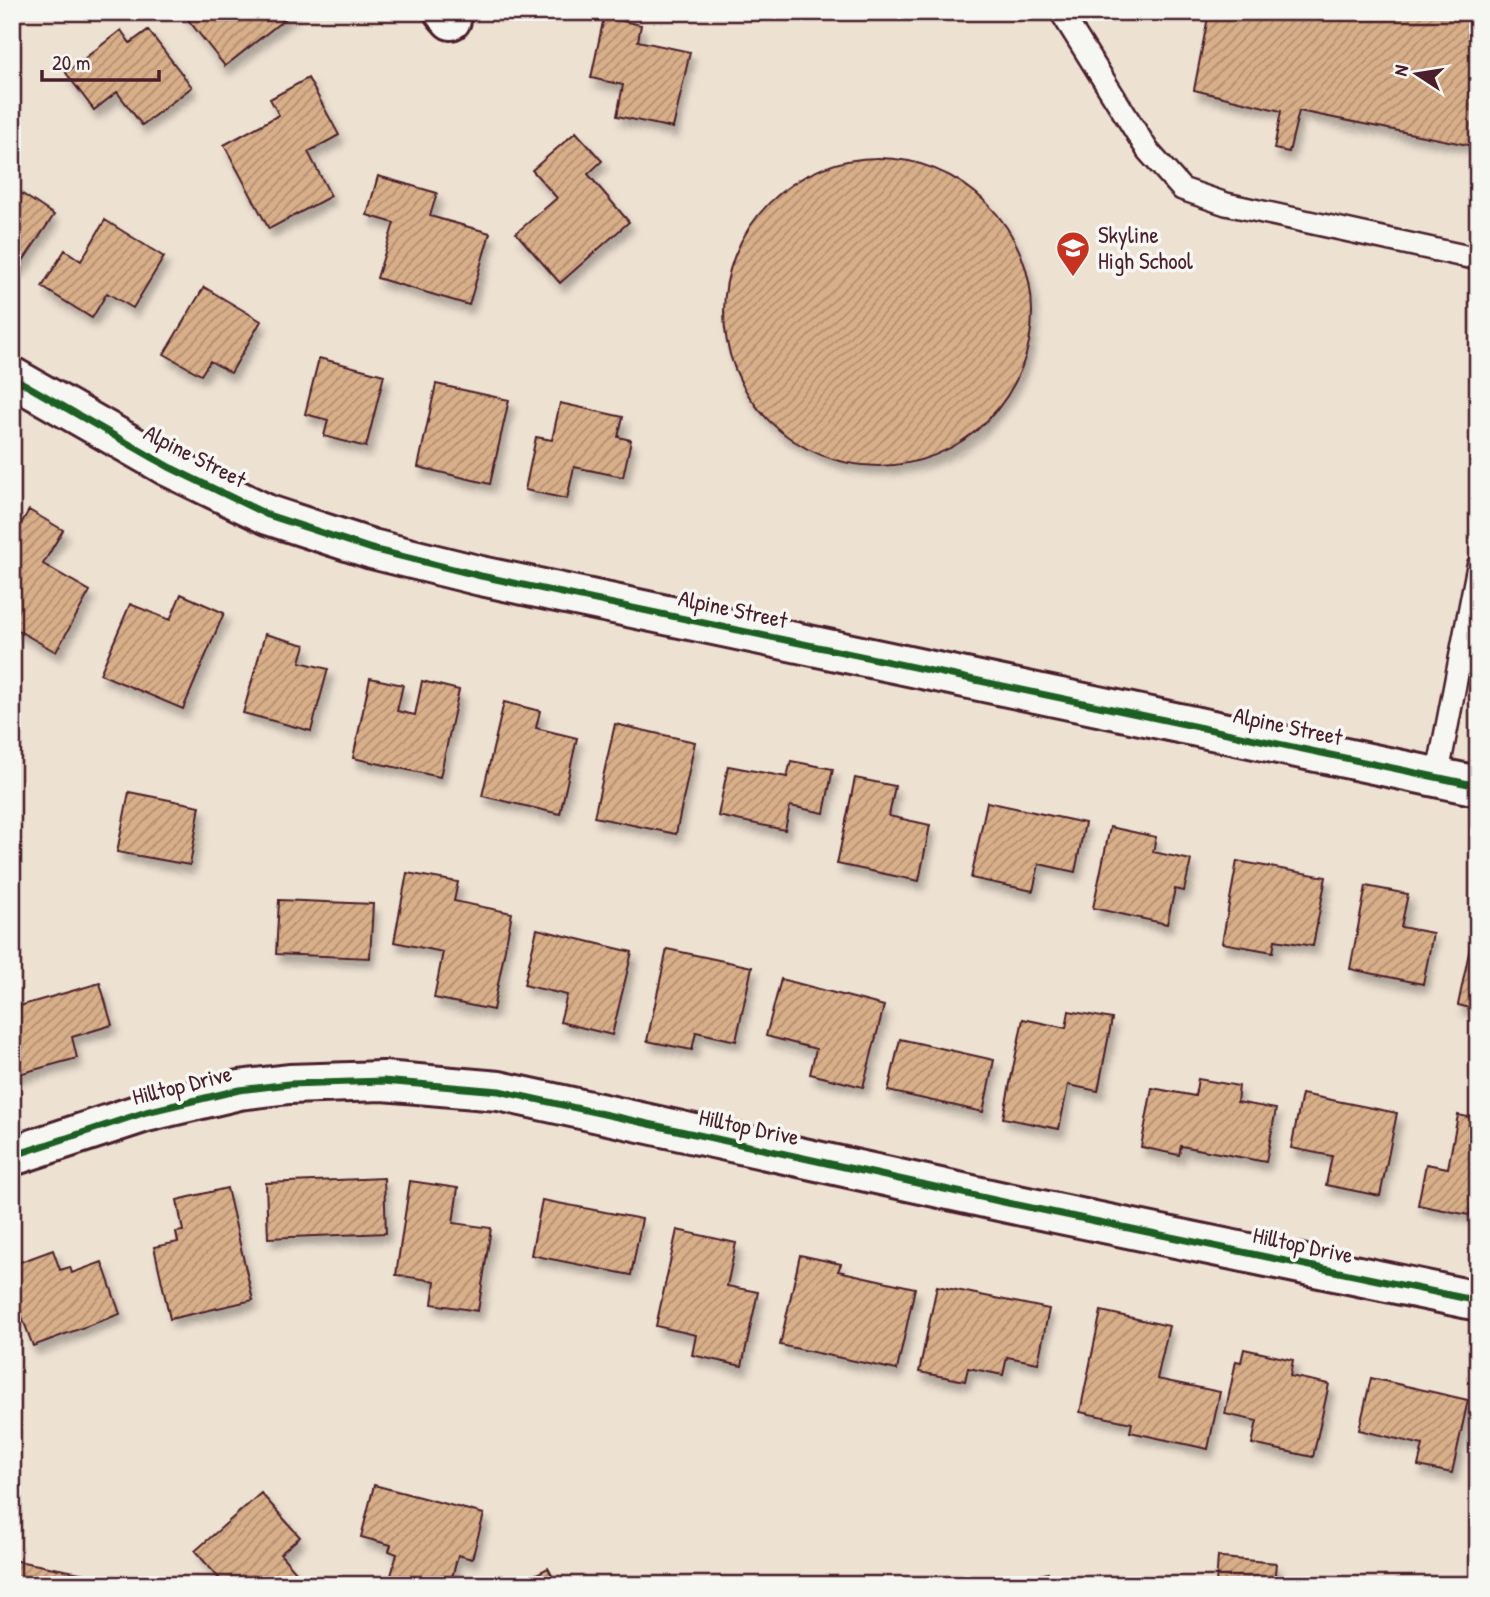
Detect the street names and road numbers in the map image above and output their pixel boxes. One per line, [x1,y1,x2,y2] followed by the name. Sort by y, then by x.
[139,417,253,495] street label: Alpine Street
[676,582,792,635] street label: Alpine Street
[1231,699,1347,752] street label: Alpine Street
[129,1057,235,1112] street label: Hilltop Drive
[696,1101,802,1152] street label: Hilltop Drive
[1250,1219,1356,1270] street label: Hilltop Drive

